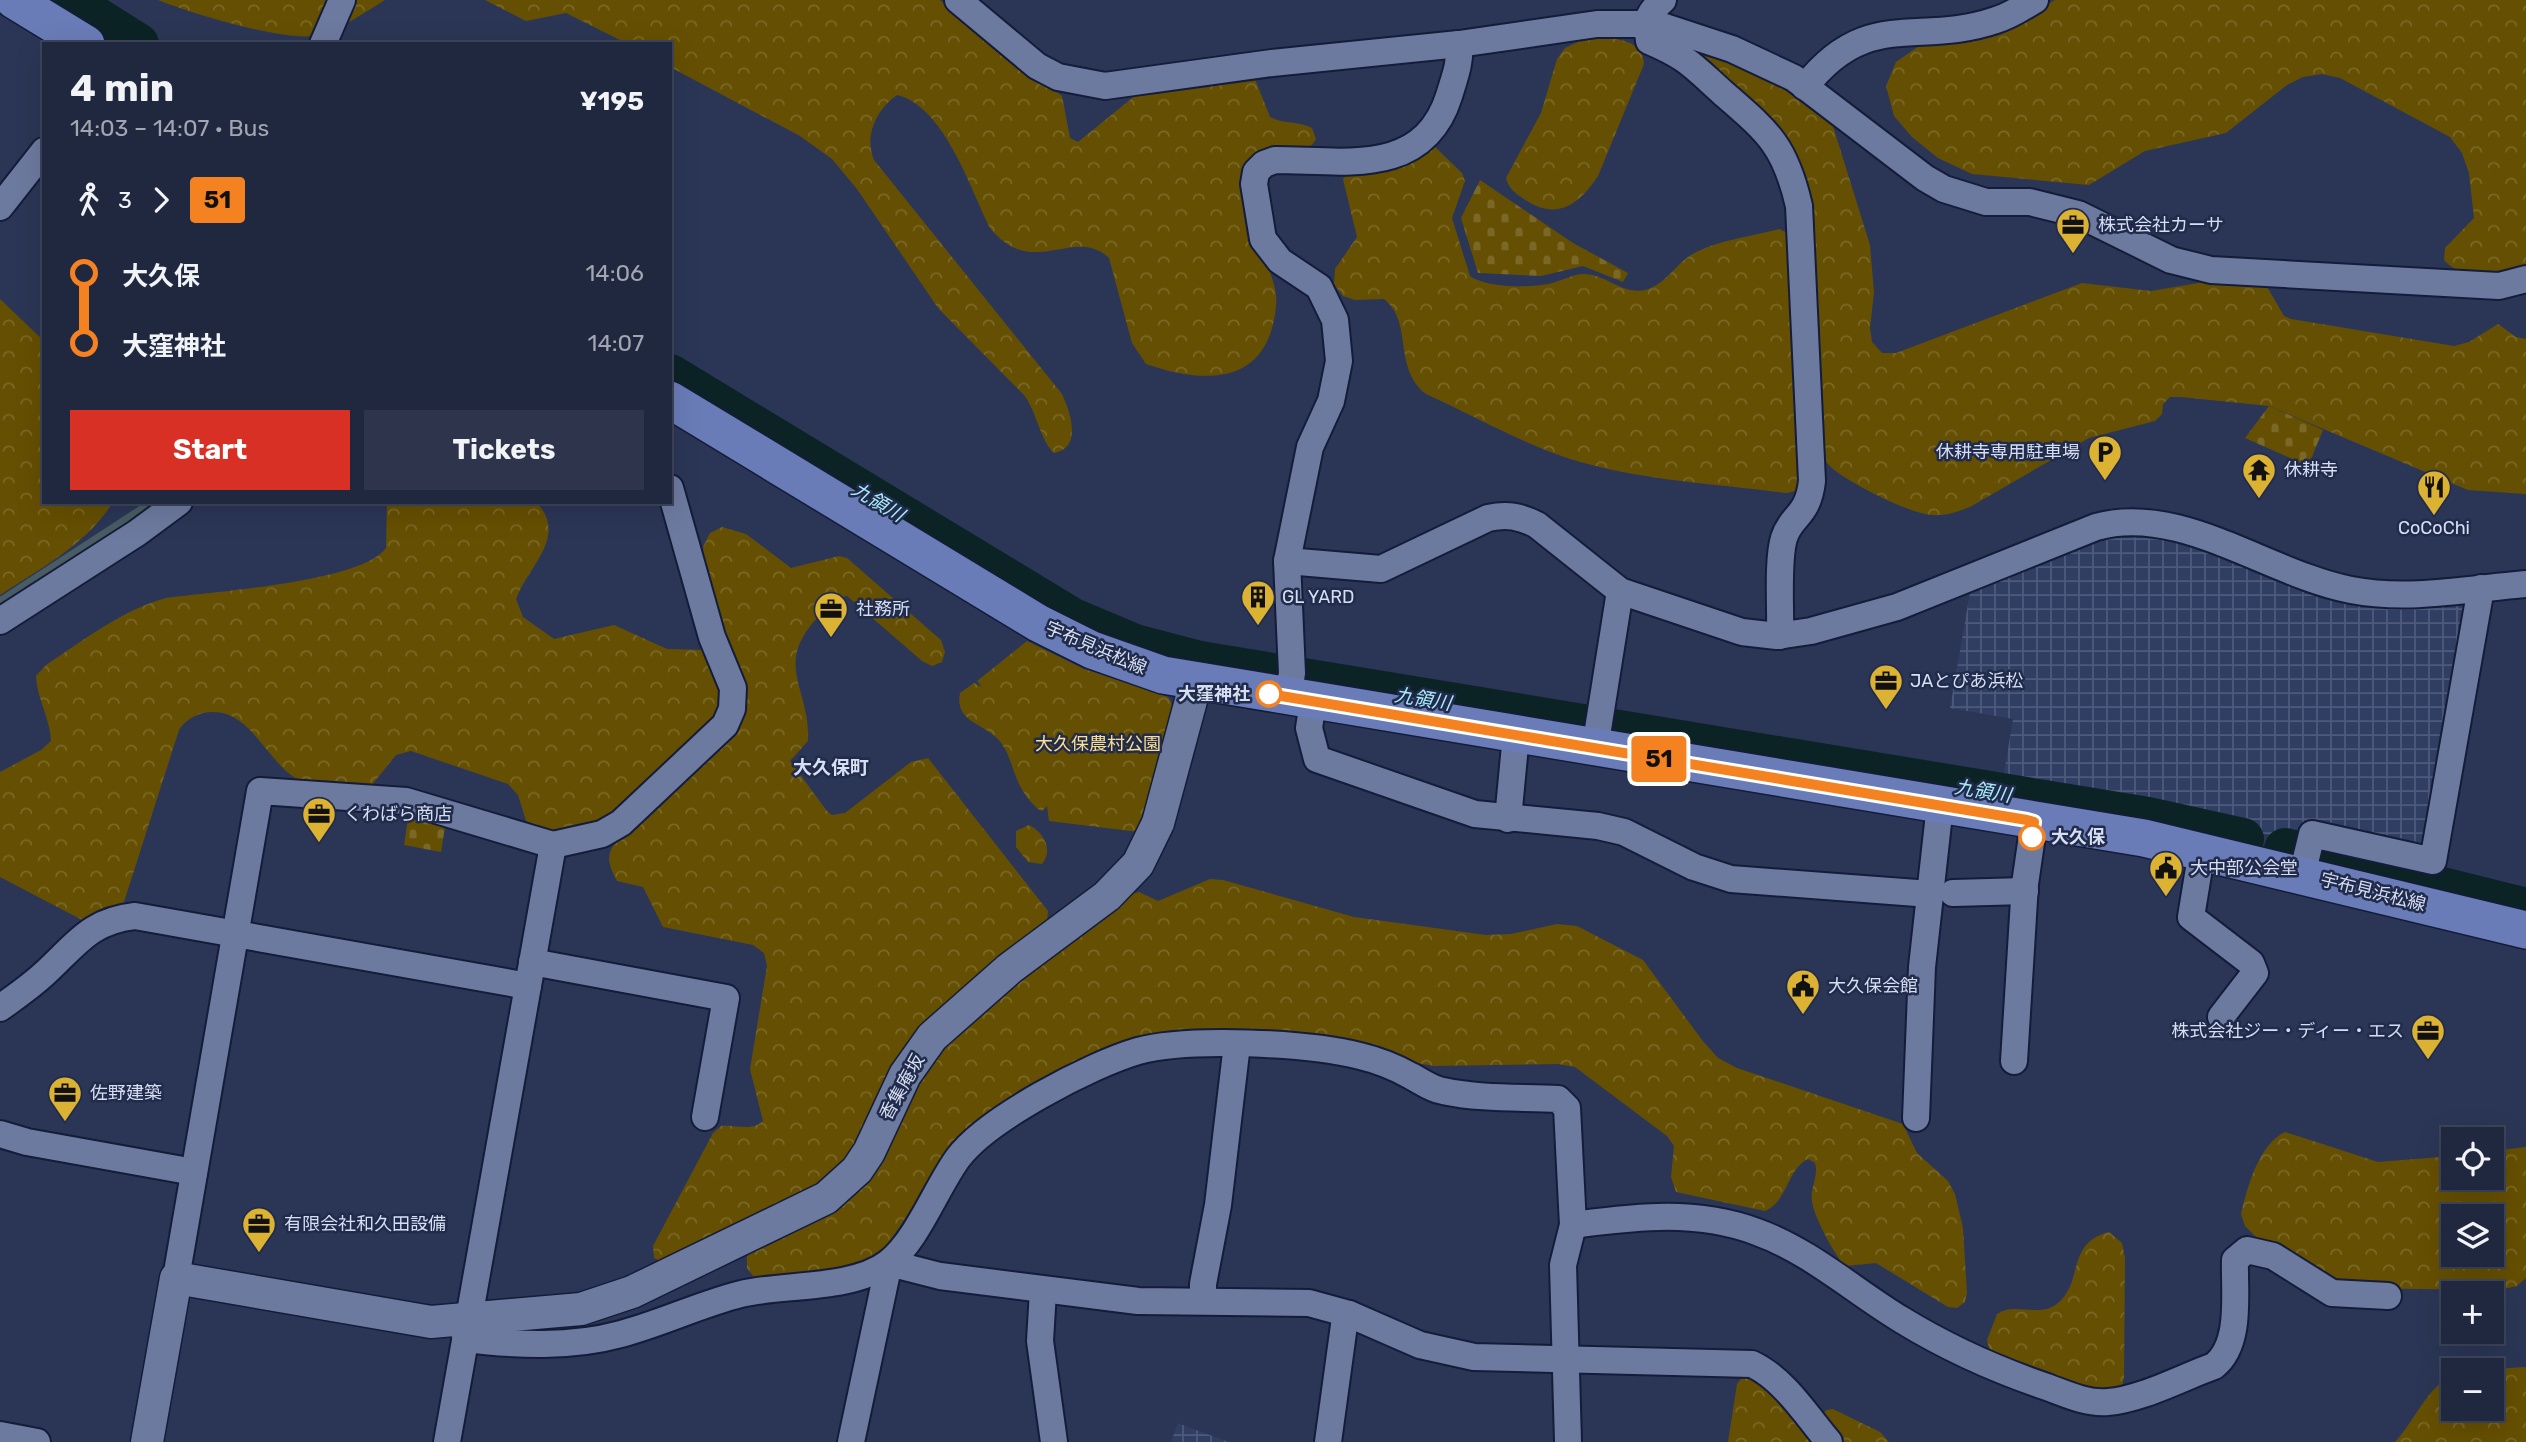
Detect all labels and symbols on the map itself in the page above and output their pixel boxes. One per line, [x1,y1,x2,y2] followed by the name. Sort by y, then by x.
[2054,206,2092,255] office icon: 株式会社カーサ
[2098,214,2224,236] place label: 株式会社カーサ
[2086,433,2124,482] parking icon: 休耕寺専用駐車場
[1936,441,2080,463] place label: 休耕寺専用駐車場
[2240,451,2278,500] temple icon: 休耕寺
[2284,459,2338,481] place label: 休耕寺
[2415,468,2453,517] restaurant icon: CoCoChi
[848,477,910,528] water label: 九領川
[2398,517,2470,539] place label: CoCoChi
[1239,578,1277,627] building icon: GL YARD
[1282,586,1354,608] place label: GL YARD
[812,590,850,639] office icon: 社務所
[856,598,910,620] place label: 社務所
[1042,617,1150,679] street label: 宇布見浜松線
[1867,662,1905,711] office icon: JAとぴあ浜松
[1910,670,2023,692] place label: JAとぴあ浜松
[1256,681,1282,707] marker: 大窪神社
[1178,683,1250,705] place label: 大窪神社
[1393,683,1455,715] water label: 九領川
[1035,733,1161,755] park label: 大久保農村公園
[1628,736,1690,782] line badge: 51
[793,756,869,779] district label: 大久保町
[1953,775,2015,807] water label: 九領川
[300,795,338,844] office icon: くわばら商店
[344,803,452,825] place label: くわばら商店
[2019,824,2045,850] marker: 大久保
[2051,826,2106,848] place label: 大久保
[2147,849,2185,898] public building icon: 大中部公会堂
[2190,857,2298,879] place label: 大中部公会堂
[2318,868,2428,916] street label: 宇布見浜松線
[1784,967,1822,1016] public building icon: 大久保会館
[1828,975,1918,997] place label: 大久保会館
[2409,1012,2447,1061] office icon: 株式会社ジー・ディー・エス
[2171,1020,2404,1042] place label: 株式会社ジー・ディー・エス
[875,1050,929,1124] street label: 香集庵坂
[46,1074,84,1123] office icon: 佐野建築
[90,1082,162,1104] place label: 佐野建築
[240,1205,278,1254] office icon: 有限会社和久田設備
[284,1213,446,1235] place label: 有限会社和久田設備

